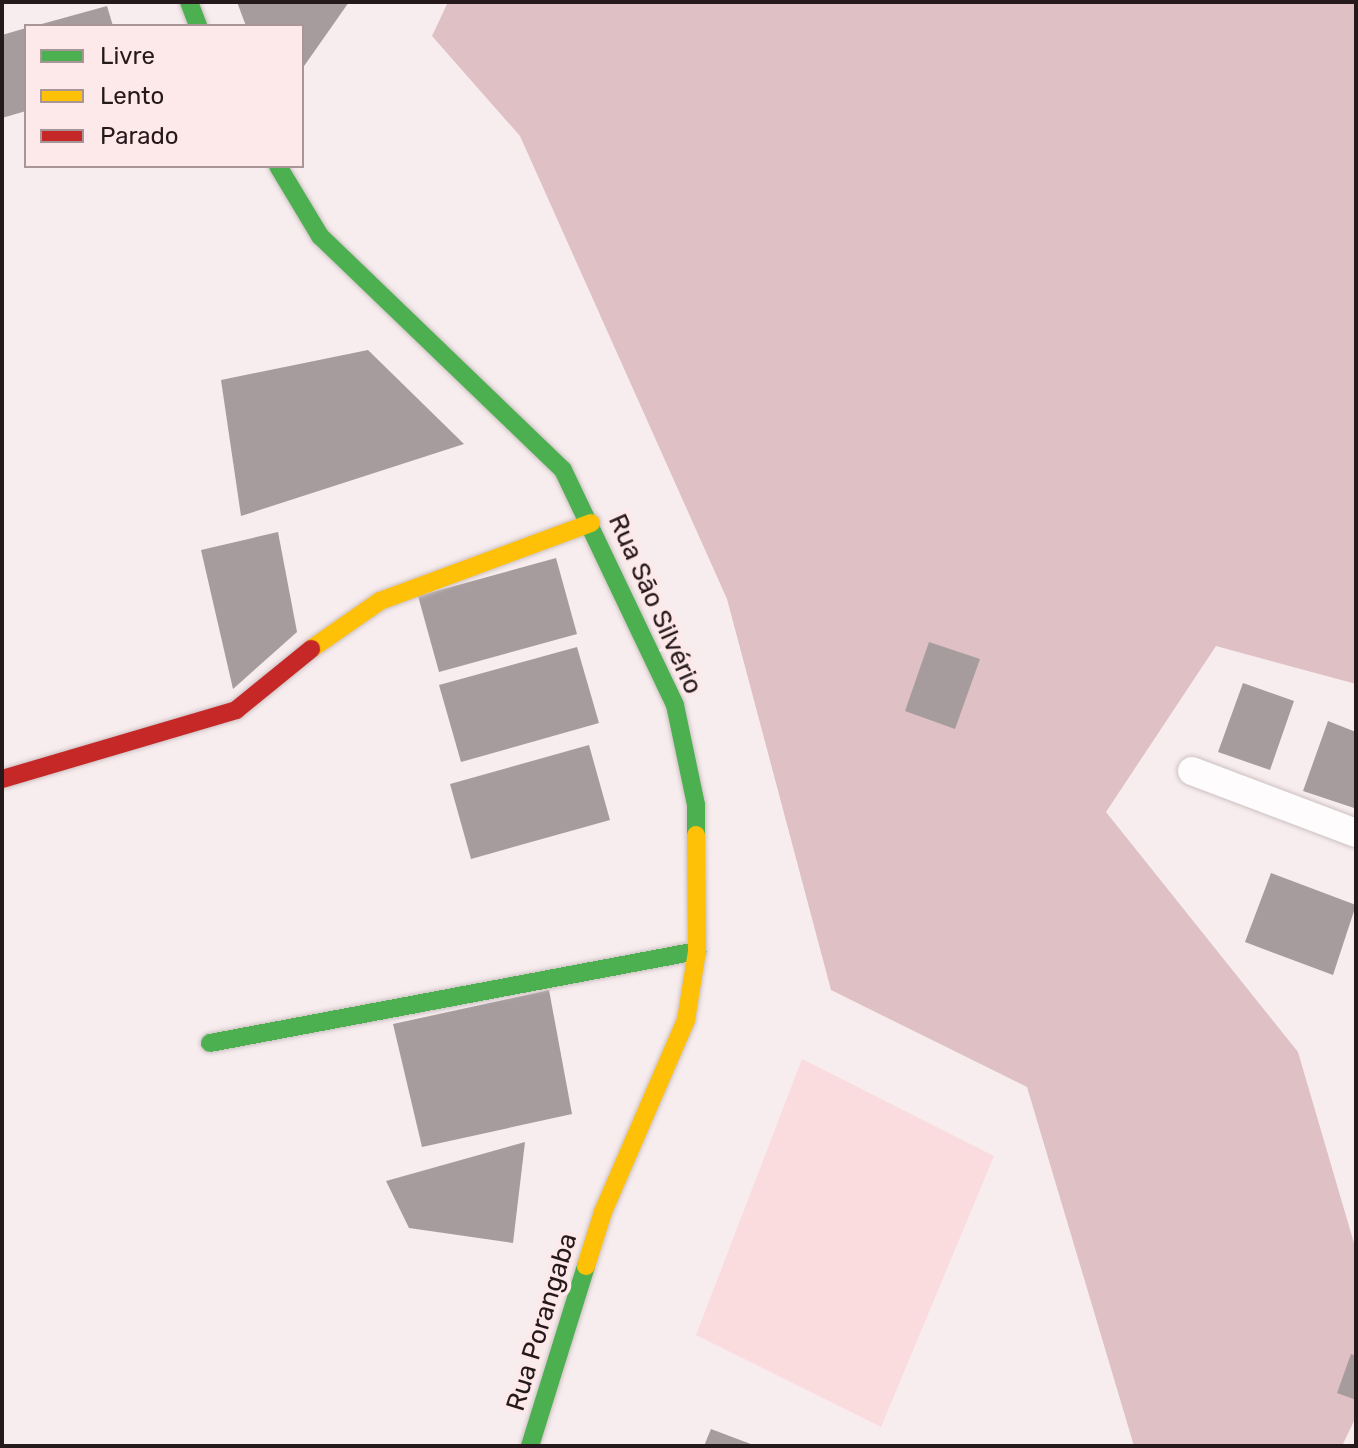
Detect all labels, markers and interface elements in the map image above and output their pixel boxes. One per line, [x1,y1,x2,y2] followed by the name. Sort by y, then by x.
[24,24,304,168] legend
[100,42,155,70] text: Livre
[100,82,164,110] text: Lento
[100,122,179,150] text: Parado
[601,509,709,699] street label: Rua São Silvério
[500,1229,584,1415] street label: Rua Porangaba

